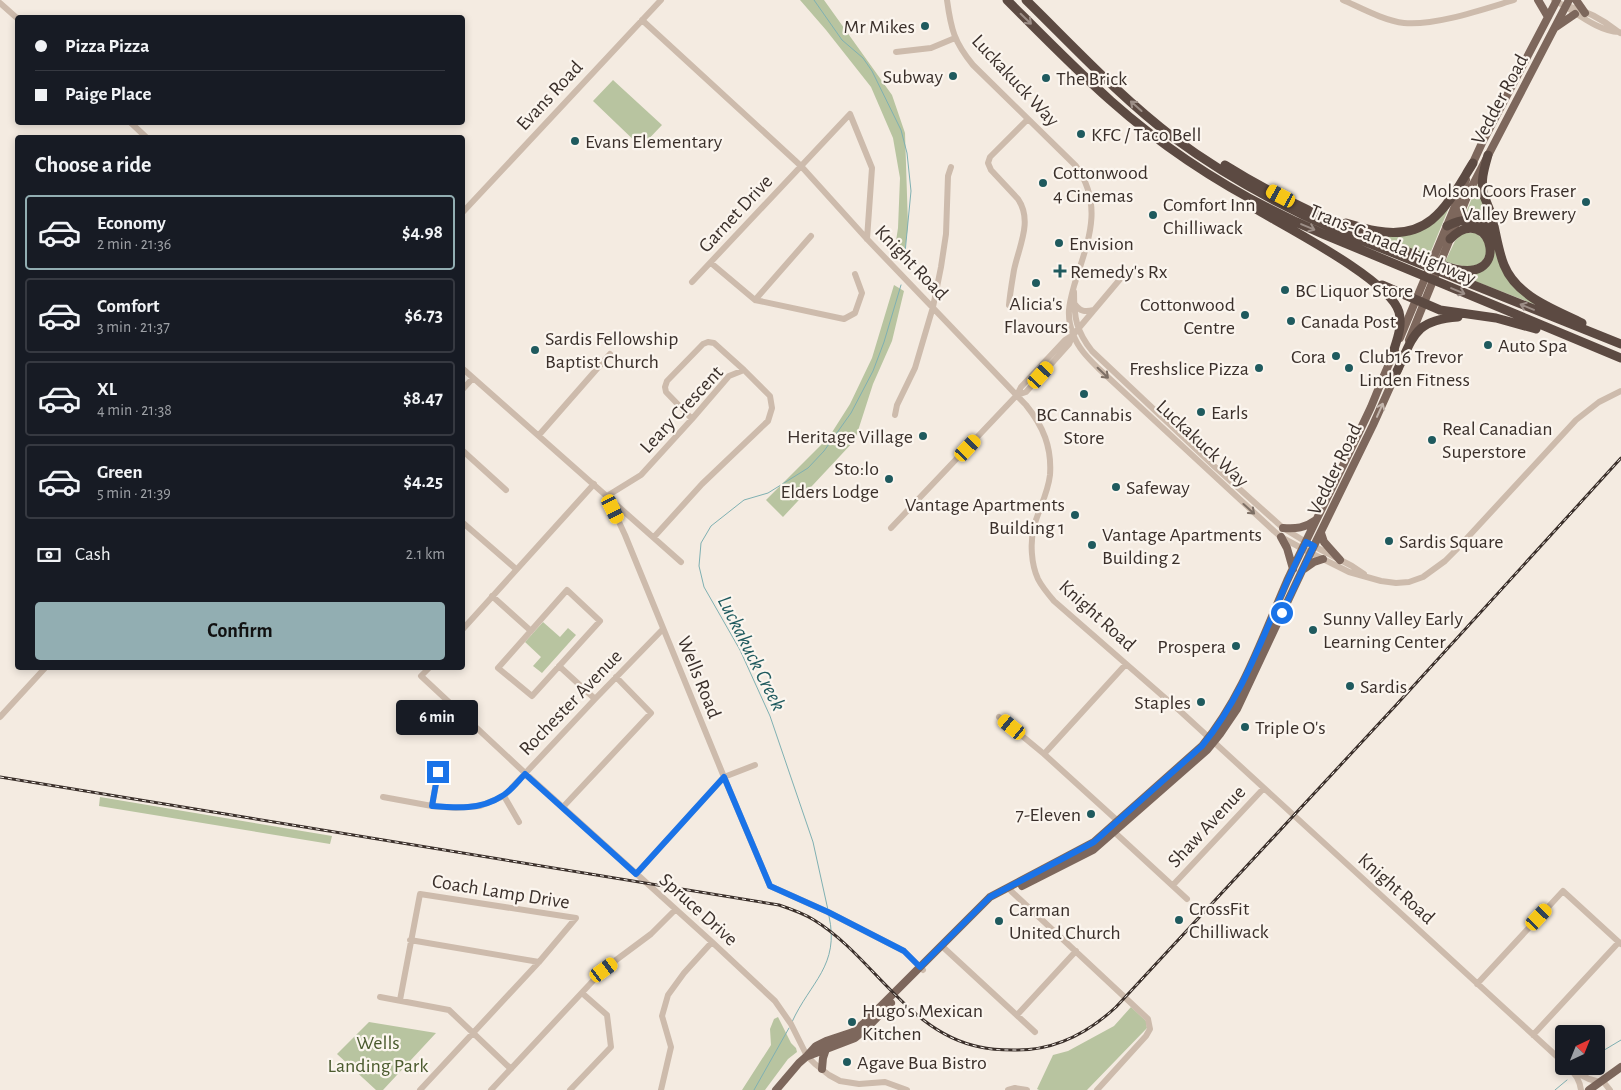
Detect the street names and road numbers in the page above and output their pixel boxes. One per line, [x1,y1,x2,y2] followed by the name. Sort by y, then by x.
[968,31,1063,131] street label: Luckakuck Way
[1468,51,1532,148] street label: Vedder Road
[513,57,587,134] street label: Evans Road
[695,171,777,256] street label: Garnet Drive
[1307,201,1479,289] street label: Trans-Canada Highway
[871,221,952,304] street label: Knight Road
[636,362,727,457] street label: Leary Crescent
[1152,396,1253,492] street label: Luckakuck Way
[1304,421,1366,518] street label: Vedder Road
[1055,576,1140,655] street label: Knight Road
[674,633,725,721] street label: Wells Road
[515,646,626,759] street label: Rochester Avenue
[1164,782,1249,871] street label: Shaw Avenue
[1354,849,1439,928] street label: Knight Road
[655,870,741,950] street label: Spruce Drive
[431,871,571,913] street label: Coach Lamp Drive

